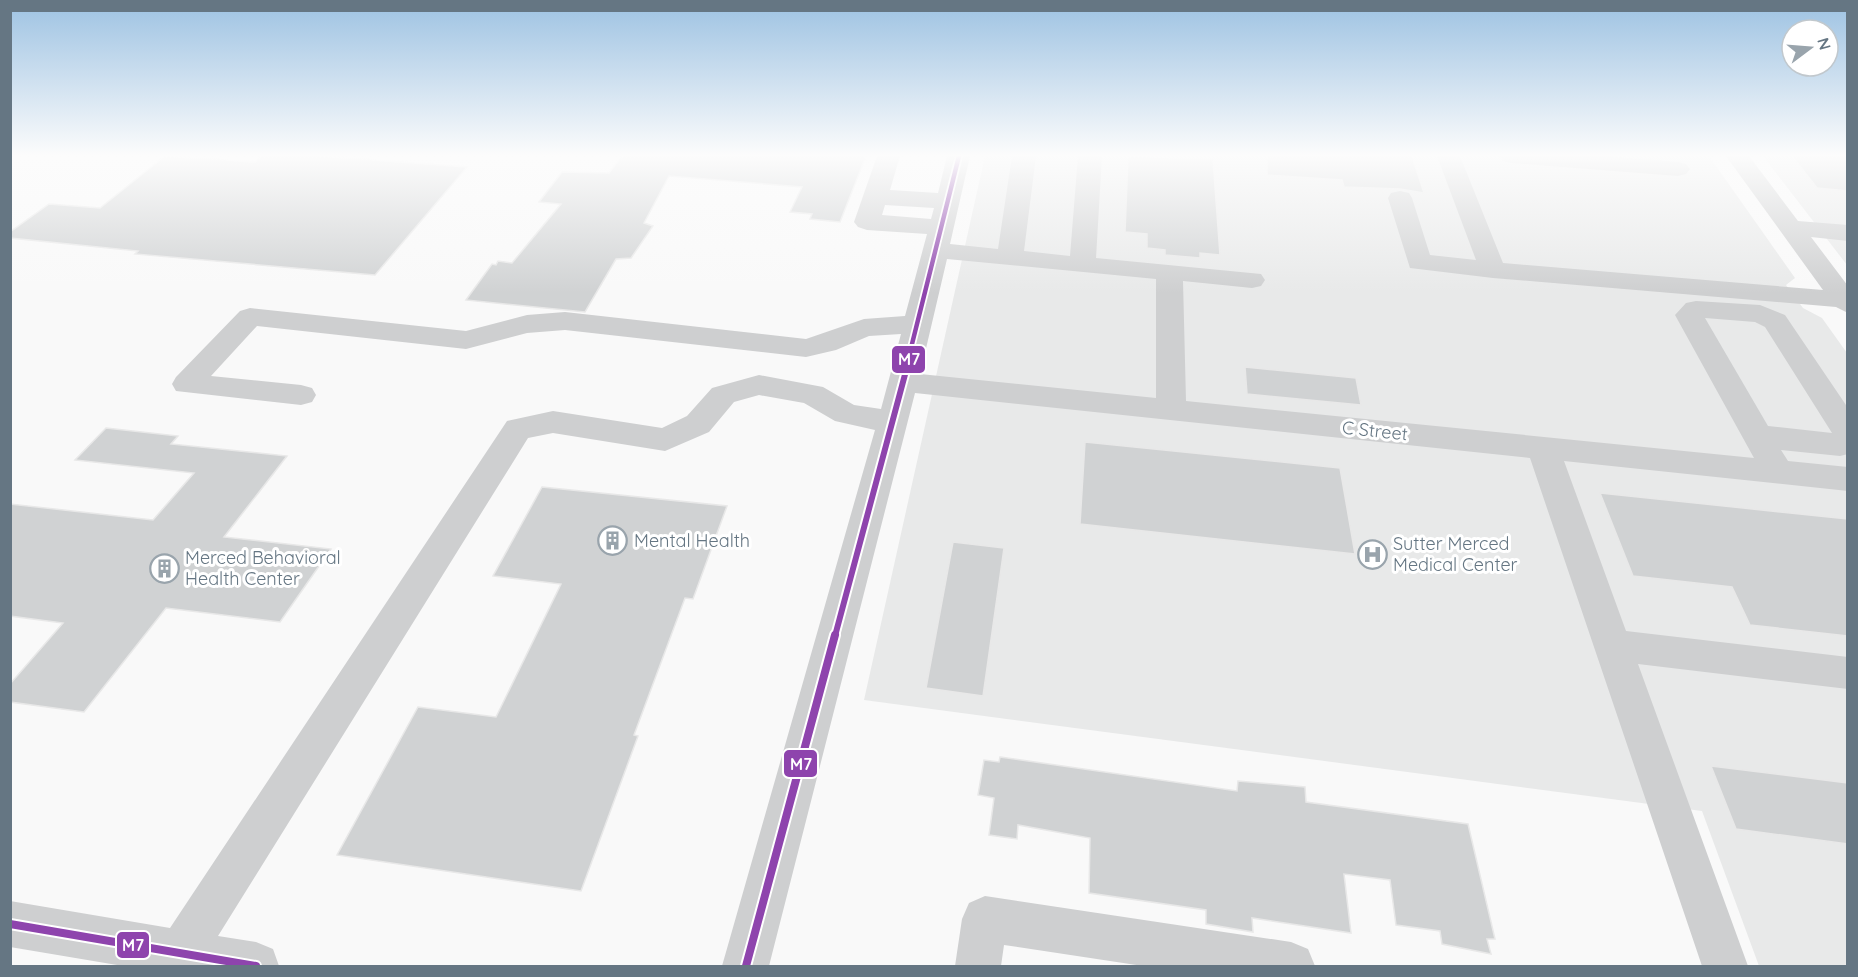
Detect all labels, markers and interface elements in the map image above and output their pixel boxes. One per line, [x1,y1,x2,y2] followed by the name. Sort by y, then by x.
[1780,18,1840,78] north arrow
[1813,35,1836,52] text: N
[891,345,926,374] line badge: M7
[898,349,920,369] text: M7
[1341,416,1409,445] street label: C Street
[597,525,629,557] building icon: Mental Health
[634,529,750,552] place label: Mental Health
[1393,532,1518,576] place label: Sutter Merced Medical Center
[1356,538,1388,570] hospital icon: Sutter Merced Medical Center
[185,546,341,590] place label: Merced Behavioral Health Center
[148,552,180,584] building icon: Merced Behavioral Health Center
[783,749,818,778] line badge: M7
[790,754,812,774] text: M7
[116,931,150,959] line badge: M7
[122,935,144,955] text: M7

